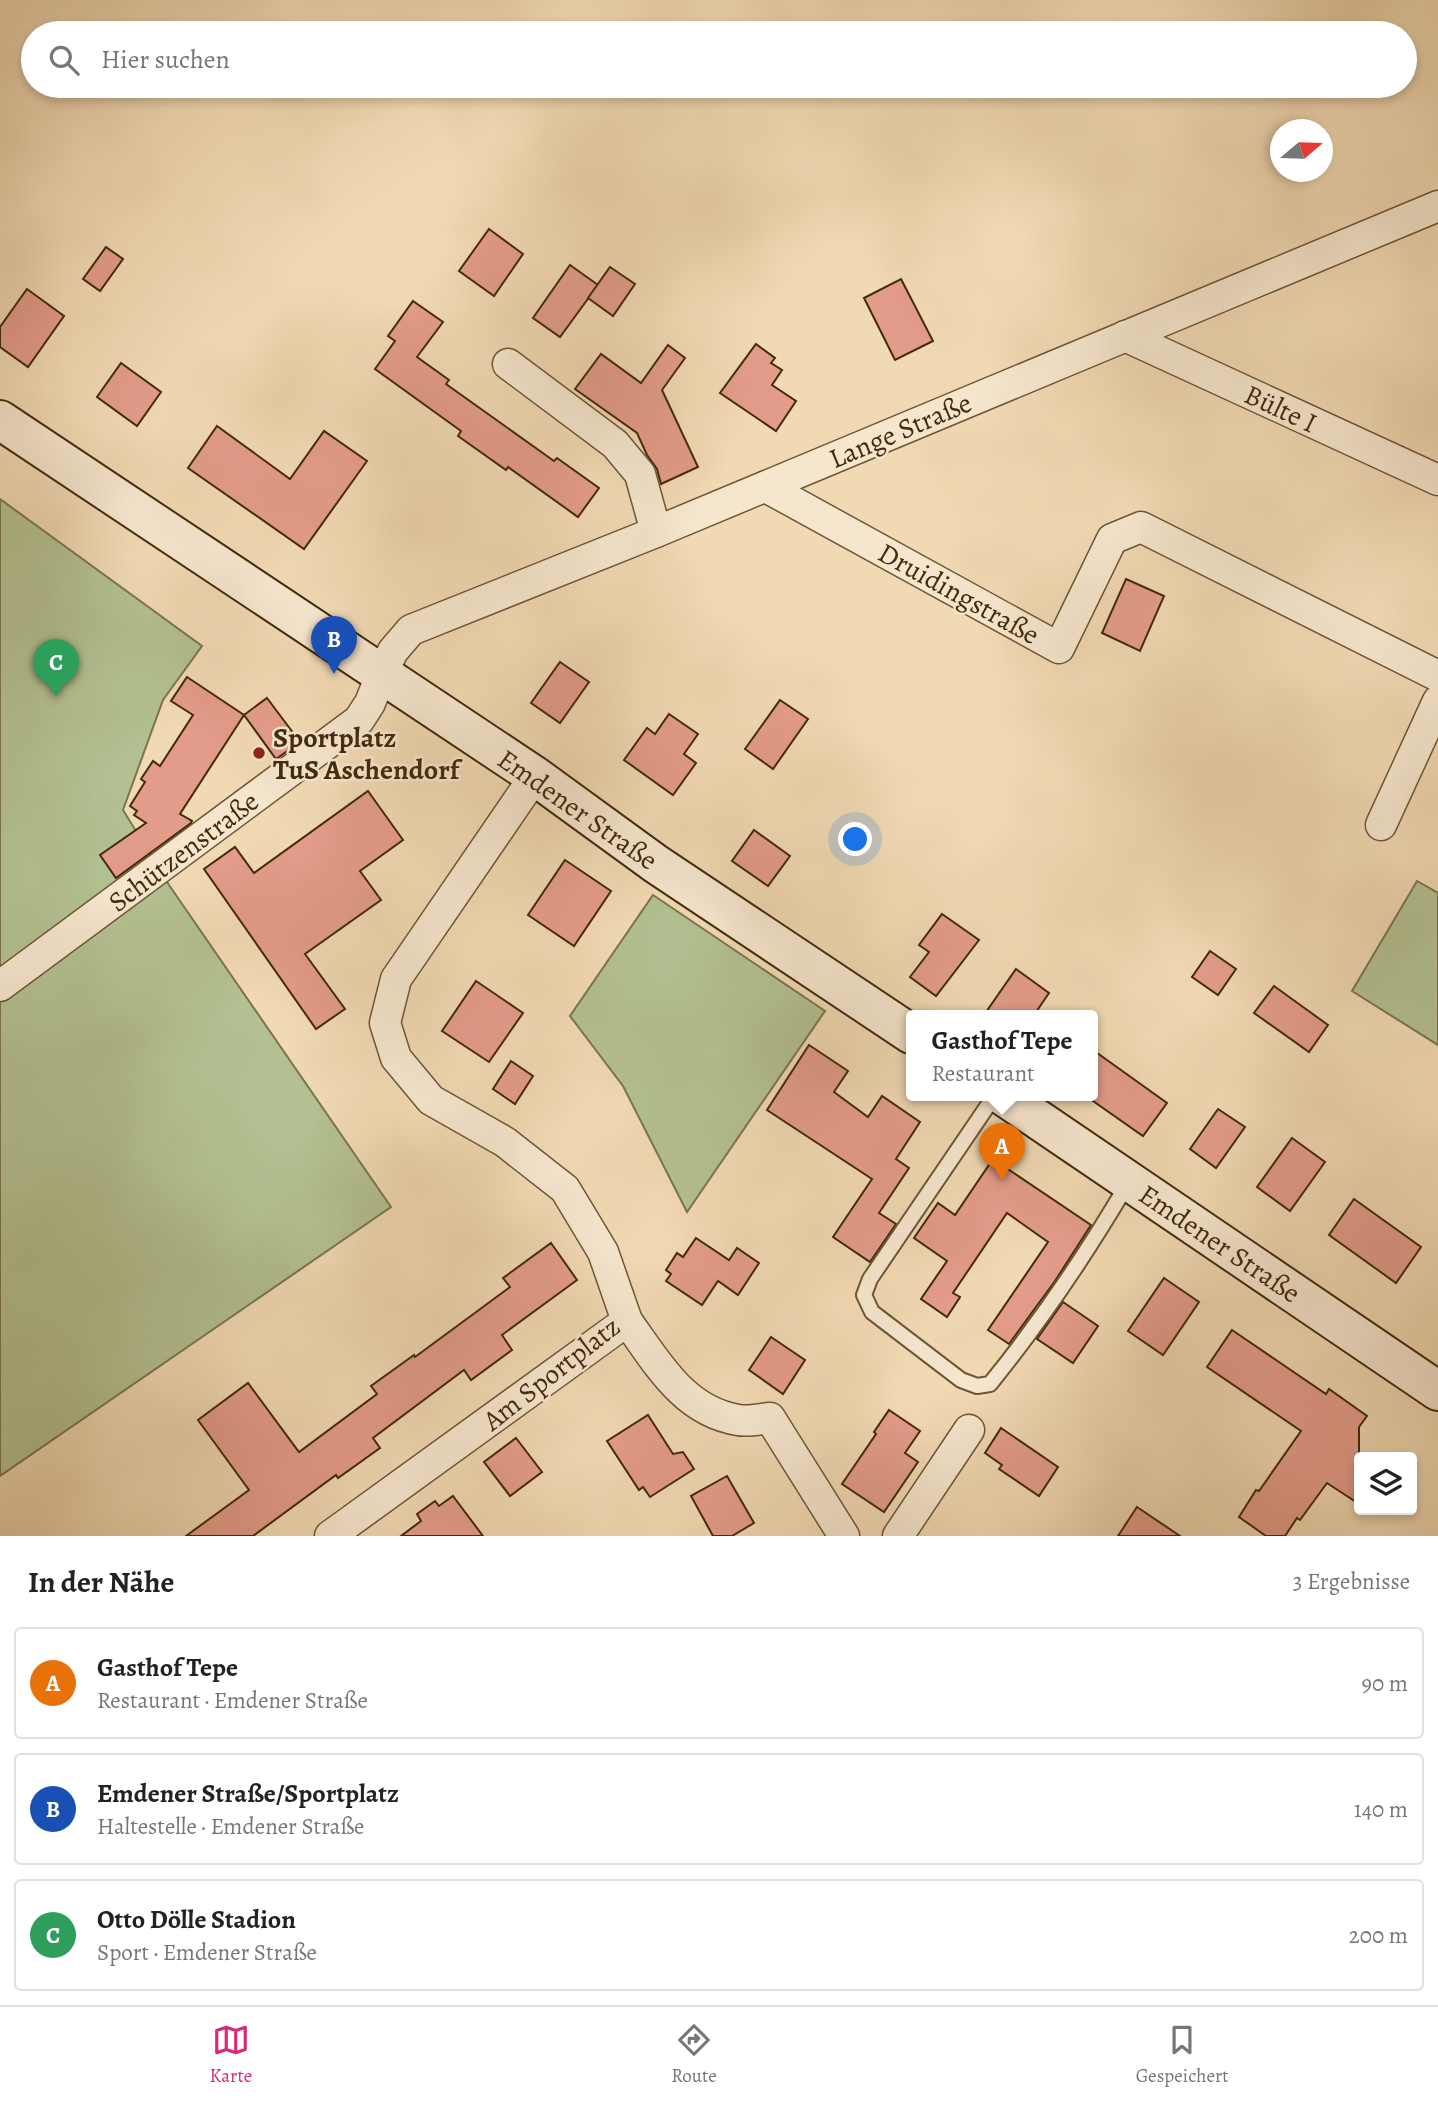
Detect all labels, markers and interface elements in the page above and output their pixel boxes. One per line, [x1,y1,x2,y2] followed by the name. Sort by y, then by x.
[21,21,1417,98] search box
[45,41,83,79] icon: search
[101,42,230,77] text: Hier suchen
[1270,119,1333,182] north arrow
[1238,376,1323,442] street label: Bülte I
[823,384,977,478] street label: Lange Straße
[871,534,1046,654] street label: Druidingstraße
[311,616,357,674] pin: B
[33,639,79,697] pin: C
[273,719,463,789] place label: Sportplatz TuS Aschendorf
[490,741,665,879] street label: Emdener Straße
[251,745,267,761] marker: Sportplatz TuS Aschendorf
[101,783,267,921] street label: Schützenstraße
[838,822,872,856] your location
[906,1010,1098,1101] popup
[932,1023,1073,1058] text: Gasthof Tepe
[932,1058,1035,1089] text: Restaurant
[979,1123,1025,1181] pin: A
[1131,1176,1308,1312] street label: Emdener Straße
[474,1308,628,1440] street label: Am Sportplatz
[1354,1452,1417,1515] map controls
[1354,1452,1417,1515] button: layers
[28,1562,174,1602] text: In der Nähe
[1293,1566,1410,1597] text: 3 Ergebnisse
[97,1650,238,1685] text: Gasthof Tepe
[46,1668,60,1699] text: A
[1362,1668,1408,1699] text: 90 m
[97,1685,368,1716] text: Restaurant · Emdener Straße
[97,1776,399,1811] text: Emdener Straße/Sportplatz
[46,1794,60,1825] text: B
[1354,1794,1408,1825] text: 140 m
[97,1811,364,1842] text: Haltestelle · Emdener Straße
[97,1902,296,1937] text: Otto Dölle Stadion
[46,1920,60,1951] text: C
[1349,1920,1408,1951] text: 200 m
[97,1937,317,1968] text: Sport · Emdener Straße
[210,2021,252,2089] tab: Karte
[671,2021,717,2089] tab: Route
[1136,2021,1228,2089] tab: Gespeichert

